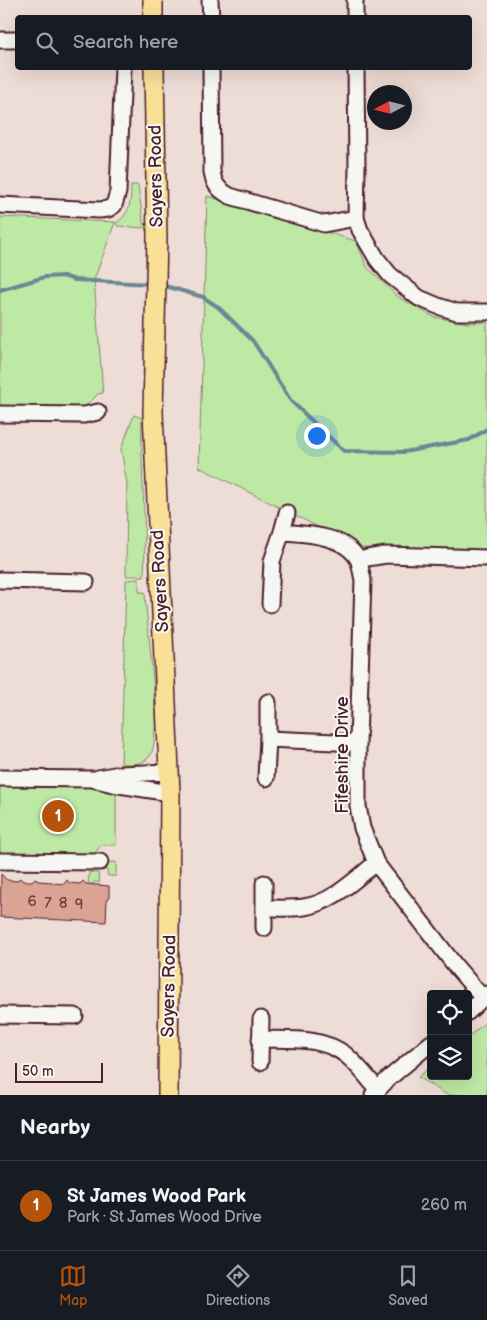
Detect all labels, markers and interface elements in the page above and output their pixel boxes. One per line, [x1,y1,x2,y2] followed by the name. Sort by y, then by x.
[15,15,472,70] search box
[33,29,61,57] icon: search
[73,31,178,54] text: Search here
[367,85,412,130] north arrow
[145,125,167,227] street label: Sayers Road
[304,423,330,449] your location
[147,529,173,633] street label: Sayers Road
[332,696,353,814] street label: Fifeshire Drive
[42,797,74,835] pin: 1
[27,892,37,911] house number: 6
[44,894,52,913] house number: 7
[59,894,68,913] house number: 8
[75,895,83,914] house number: 9
[158,935,180,1037] street label: Sayers Road
[427,990,472,1080] map controls
[427,990,472,1035] button: locate
[427,1035,472,1080] button: layers
[15,1060,102,1083] scale bar
[22,1063,54,1080] text: 50 m
[20,1115,90,1140] text: Nearby
[67,1185,246,1208] text: St James Wood Park
[33,1196,39,1215] text: 1
[421,1196,467,1215] text: 260 m
[67,1208,262,1227] text: Park · St James Wood Drive
[59,1262,87,1309] tab: Map
[206,1262,270,1309] tab: Directions
[388,1262,428,1309] tab: Saved

